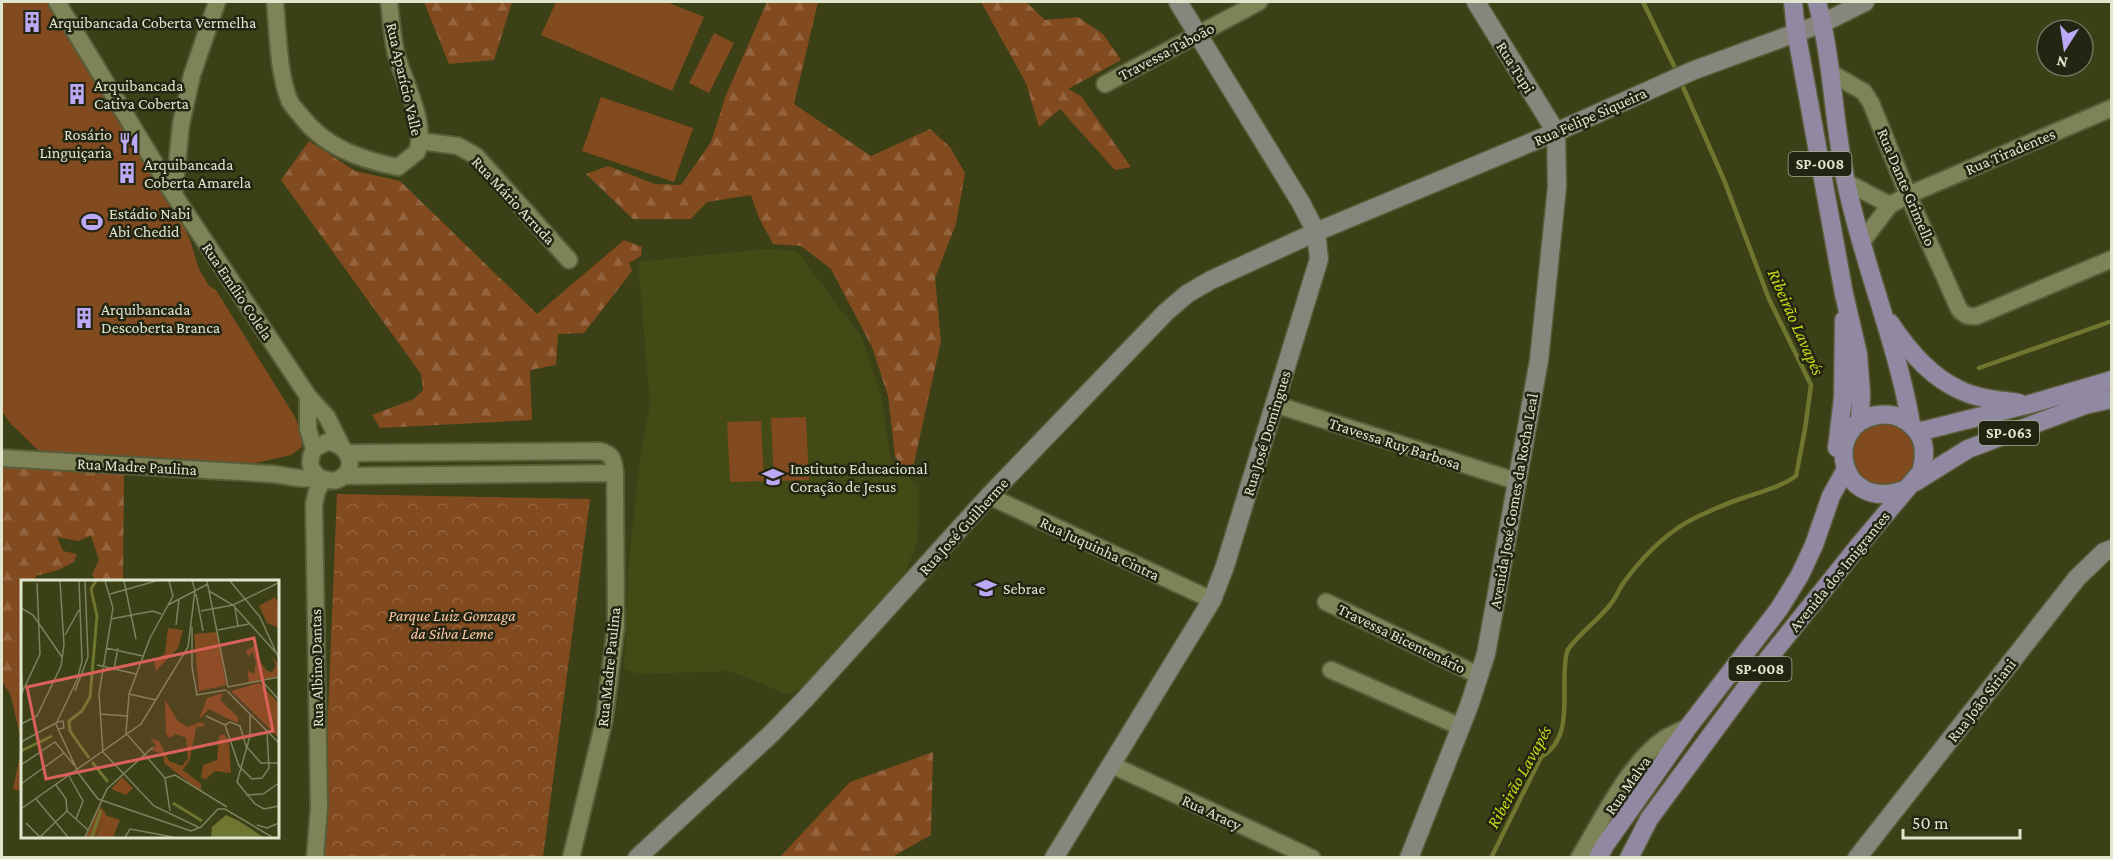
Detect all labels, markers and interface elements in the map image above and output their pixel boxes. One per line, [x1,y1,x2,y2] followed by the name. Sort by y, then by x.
[20,10,44,34] building icon: Arquibancada Coberta Vermelha
[49,14,257,32] place label: Arquibancada Coberta Vermelha
[2035,18,2095,78] north arrow
[1116,19,1217,84] street label: Travessa Taboão
[382,21,426,137] street label: Rua Aparício Valle
[1492,38,1538,97] street label: Rua Tupi
[2055,53,2069,72] text: N
[94,77,189,112] place label: Arquibancada Cativa Coberta
[65,82,89,106] building icon: Arquibancada Cativa Coberta
[1531,84,1650,150] street label: Rua Felipe Siqueira
[1963,125,2058,178] street label: Rua Tiradentes
[40,126,113,162] place label: Rosário Linguiçaria
[1874,126,1939,248] street label: Rua Dante Grimello
[117,131,141,155] restaurant icon: Rosário Linguiçaria
[1788,152,1852,176] road number: SP-008
[469,153,559,248] street label: Rua Mário Arruda
[144,156,252,191] place label: Arquibancada Coberta Amarela
[115,161,139,185] building icon: Arquibancada Coberta Amarela
[109,205,190,240] place label: Estádio Nabi Abi Chedid
[80,210,104,234] sports icon: Estádio Nabi Abi Chedid
[199,240,276,343] street label: Rua Emílio Colela
[1764,266,1829,379] water label: Ribeirão Lavapés
[101,301,221,336] place label: Arquibancada Descoberta Branca
[72,306,96,330] building icon: Arquibancada Descoberta Branca
[1239,368,1295,498] street label: Rua José Domingues
[1486,392,1542,610] street label: Avenida José Gomes da Rocha Leal
[1326,414,1464,474] street label: Travessa Ruy Barbosa
[1979,421,2039,445] road number: SP-063
[77,455,198,478] street label: Rua Madre Paulina
[790,460,928,496] place label: Instituto Educacional Coração de Jesus
[761,465,785,489] school or university icon: Instituto Educacional Coração de Jesus
[915,474,1012,579] street label: Rua José Guilherme
[1786,508,1894,635] street label: Avenida dos Imigrantes
[1037,513,1163,585] street label: Rua Juquinha Cintra
[974,576,998,600] school or university icon: Sebrae
[21,580,279,838] inset map
[1003,580,1045,597] place label: Sebrae
[1335,600,1468,677] street label: Travessa Bicentenário
[594,606,623,728] street label: Rua Madre Paulina
[388,607,516,642] park label: Parque Luiz Gonzaga da Silva Leme
[307,609,326,727] street label: Rua Albino Dantas
[1944,656,2020,746] street label: Rua João Siriani
[1728,657,1792,681] road number: SP-008
[1483,722,1556,832] water label: Ribeirão Lavapés
[1601,752,1654,818] street label: Rua Malva
[1179,791,1245,835] street label: Rua Aracy
[1903,802,2020,840] scale bar
[1912,813,1949,833] text: 50 m

